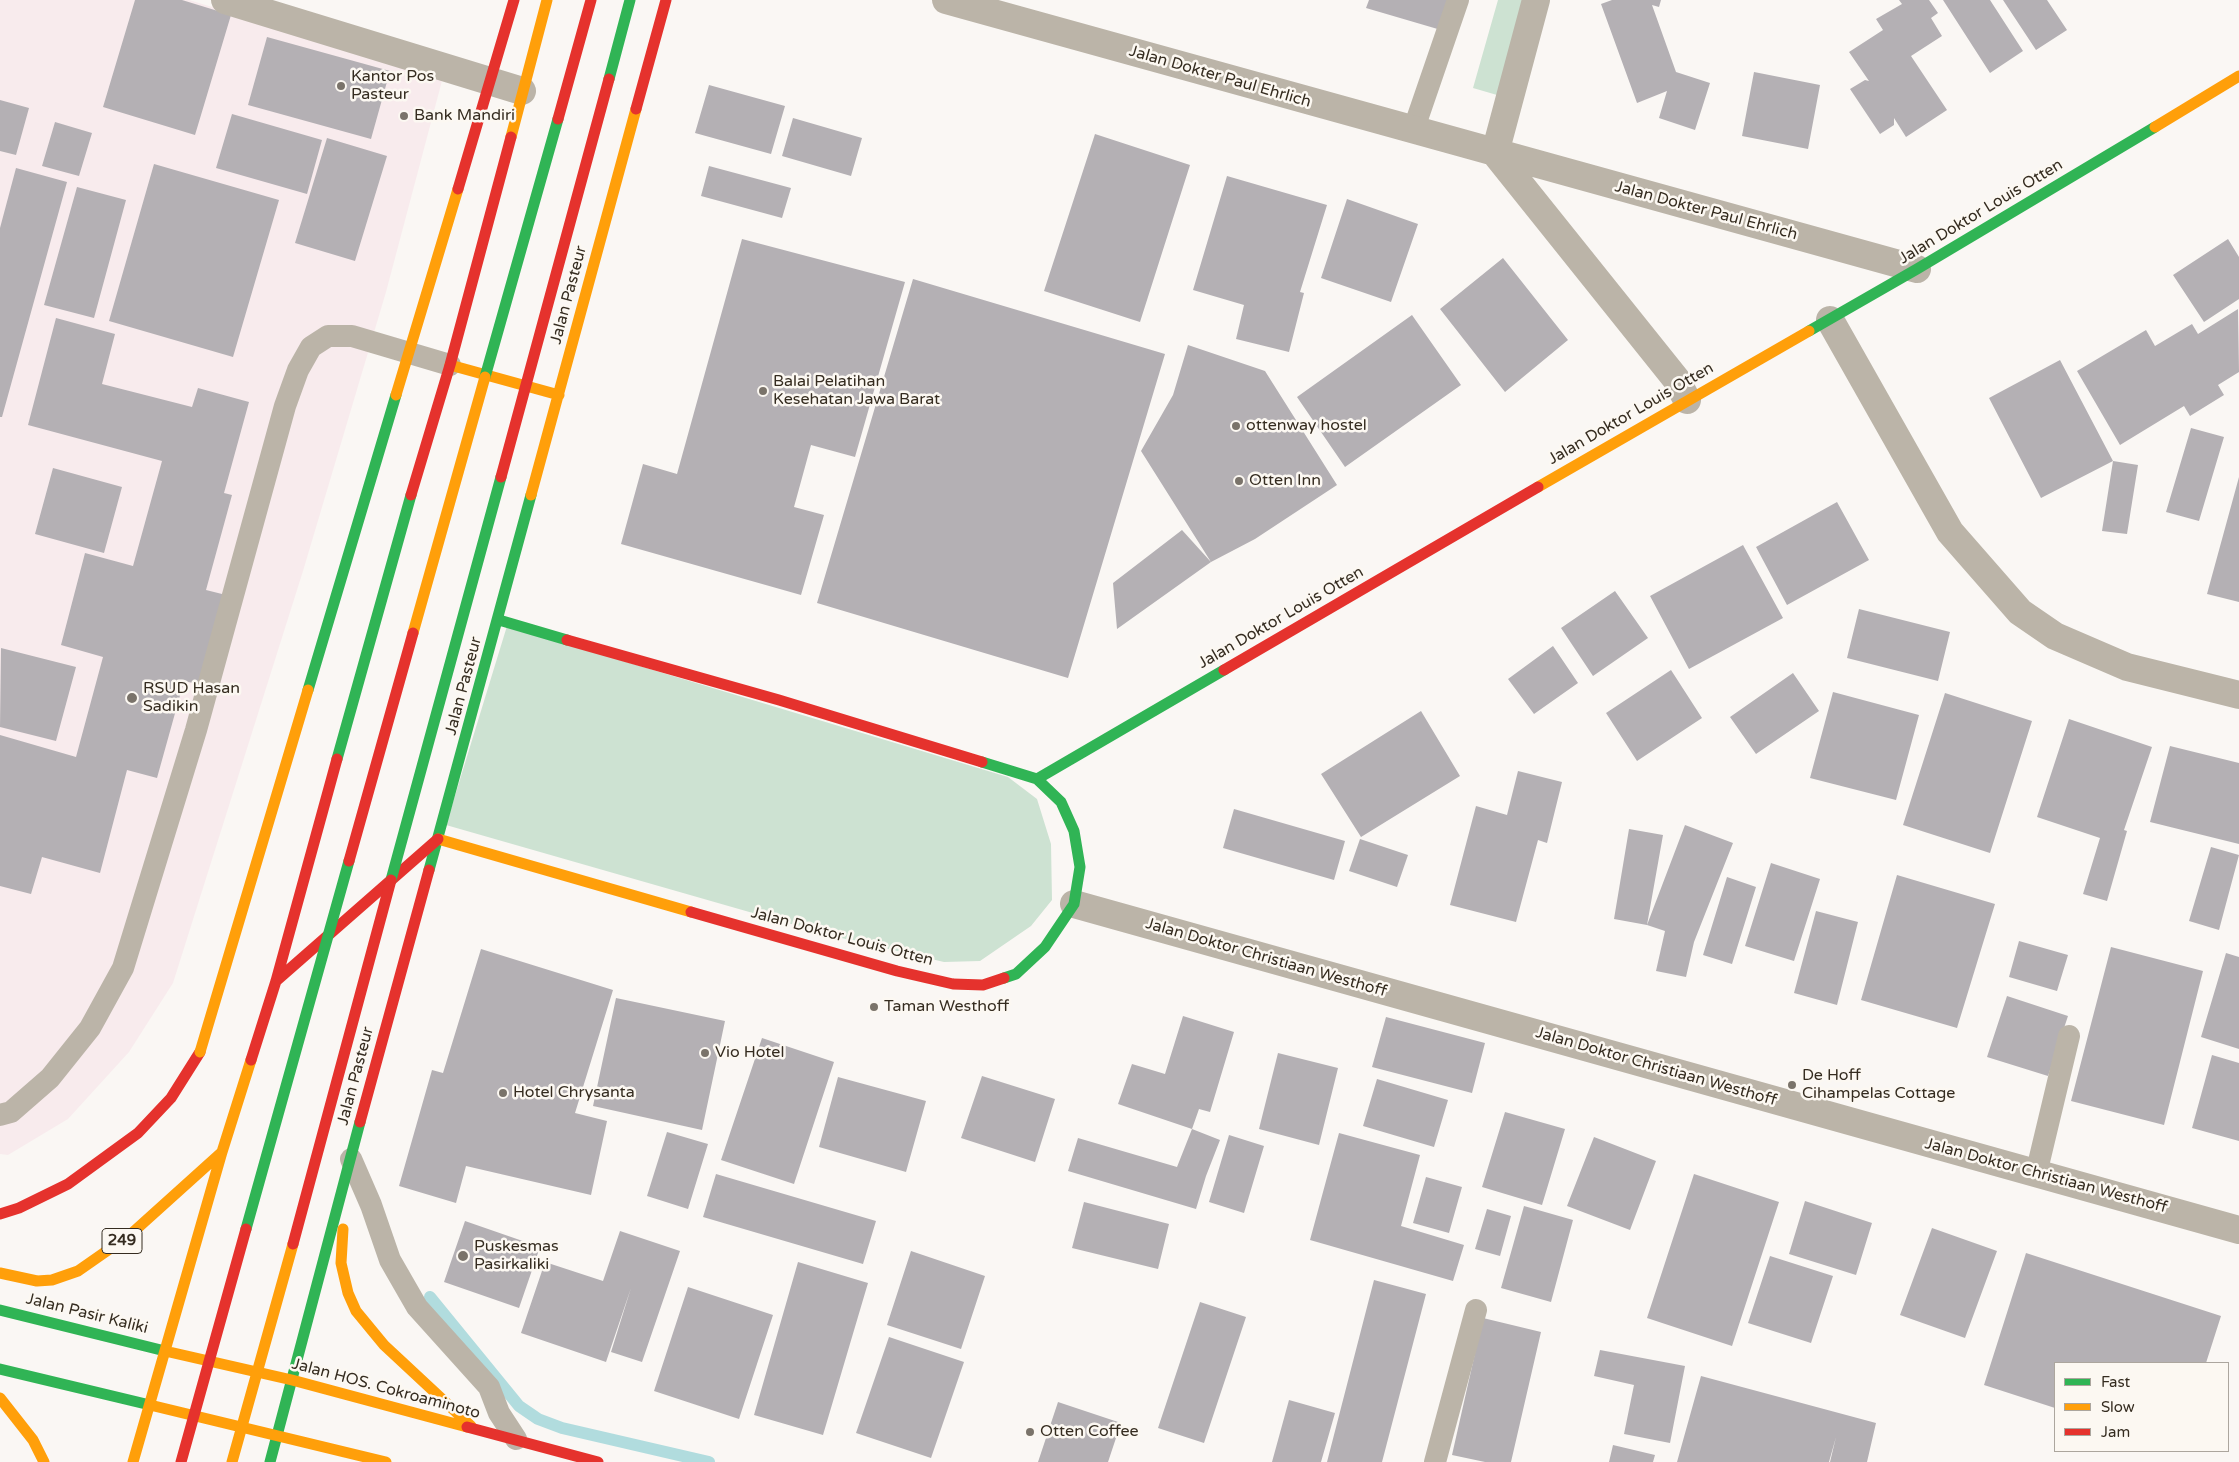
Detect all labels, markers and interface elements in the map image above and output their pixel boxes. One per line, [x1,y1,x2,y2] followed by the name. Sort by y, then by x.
[1127,42,1313,112] street label: Jalan Dokter Paul Ehrlich
[351,67,434,105] place label: Kantor Pos Pasteur
[335,80,347,92] marker: Kantor Pos Pasteur
[414,106,515,126] place label: Bank Mandiri
[398,110,410,122] marker: Bank Mandiri
[1896,155,2066,269] street label: Jalan Doktor Louis Otten
[1613,177,1799,245] street label: Jalan Dokter Paul Ehrlich
[547,244,591,346] street label: Jalan Pasteur
[1545,359,1717,469] street label: Jalan Doktor Louis Otten
[773,372,940,410] place label: Balai Pelatihan Kesehatan Jawa Barat
[757,385,769,397] marker: Balai Pelatihan Kesehatan Jawa Barat
[1246,416,1367,436] place label: ottenway hostel
[1230,420,1242,432] marker: ottenway hostel
[1249,471,1321,491] place label: Otten Inn
[1233,475,1245,487] marker: Otten Inn
[1195,563,1367,673] street label: Jalan Doktor Louis Otten
[442,635,486,737] street label: Jalan Pasteur
[143,679,240,717] place label: RSUD Hasan Sadikin
[125,691,139,705] marker: RSUD Hasan Sadikin
[749,903,935,971] street label: Jalan Doktor Louis Otten
[1143,914,1389,1002] street label: Jalan Doktor Christiaan Westhoff
[884,997,1009,1017] place label: Taman Westhoff
[868,1001,880,1013] marker: Taman Westhoff
[1533,1023,1779,1111] street label: Jalan Doktor Christiaan Westhoff
[334,1025,378,1127] street label: Jalan Pasteur
[715,1043,784,1063] place label: Vio Hotel
[699,1047,711,1059] marker: Vio Hotel
[1802,1066,1955,1104] place label: De Hoff Cihampelas Cottage
[1786,1079,1798,1091] marker: De Hoff Cihampelas Cottage
[513,1083,635,1103] place label: Hotel Chrysanta
[497,1087,509,1099] marker: Hotel Chrysanta
[1923,1134,2169,1218] street label: Jalan Doktor Christiaan Westhoff
[102,1228,142,1254] road number: 249
[474,1237,559,1275] place label: Puskesmas Pasirkaliki
[456,1249,470,1263] marker: Puskesmas Pasirkaliki
[24,1290,150,1338] street label: Jalan Pasir Kaliki
[290,1355,482,1423] street label: Jalan HOS. Cokroaminoto
[2054,1362,2229,1452] legend
[2101,1373,2130,1391] text: Fast
[2101,1398,2135,1416] text: Slow
[1040,1422,1139,1442] place label: Otten Coffee
[2101,1423,2130,1441] text: Jam
[1024,1426,1036,1438] marker: Otten Coffee

